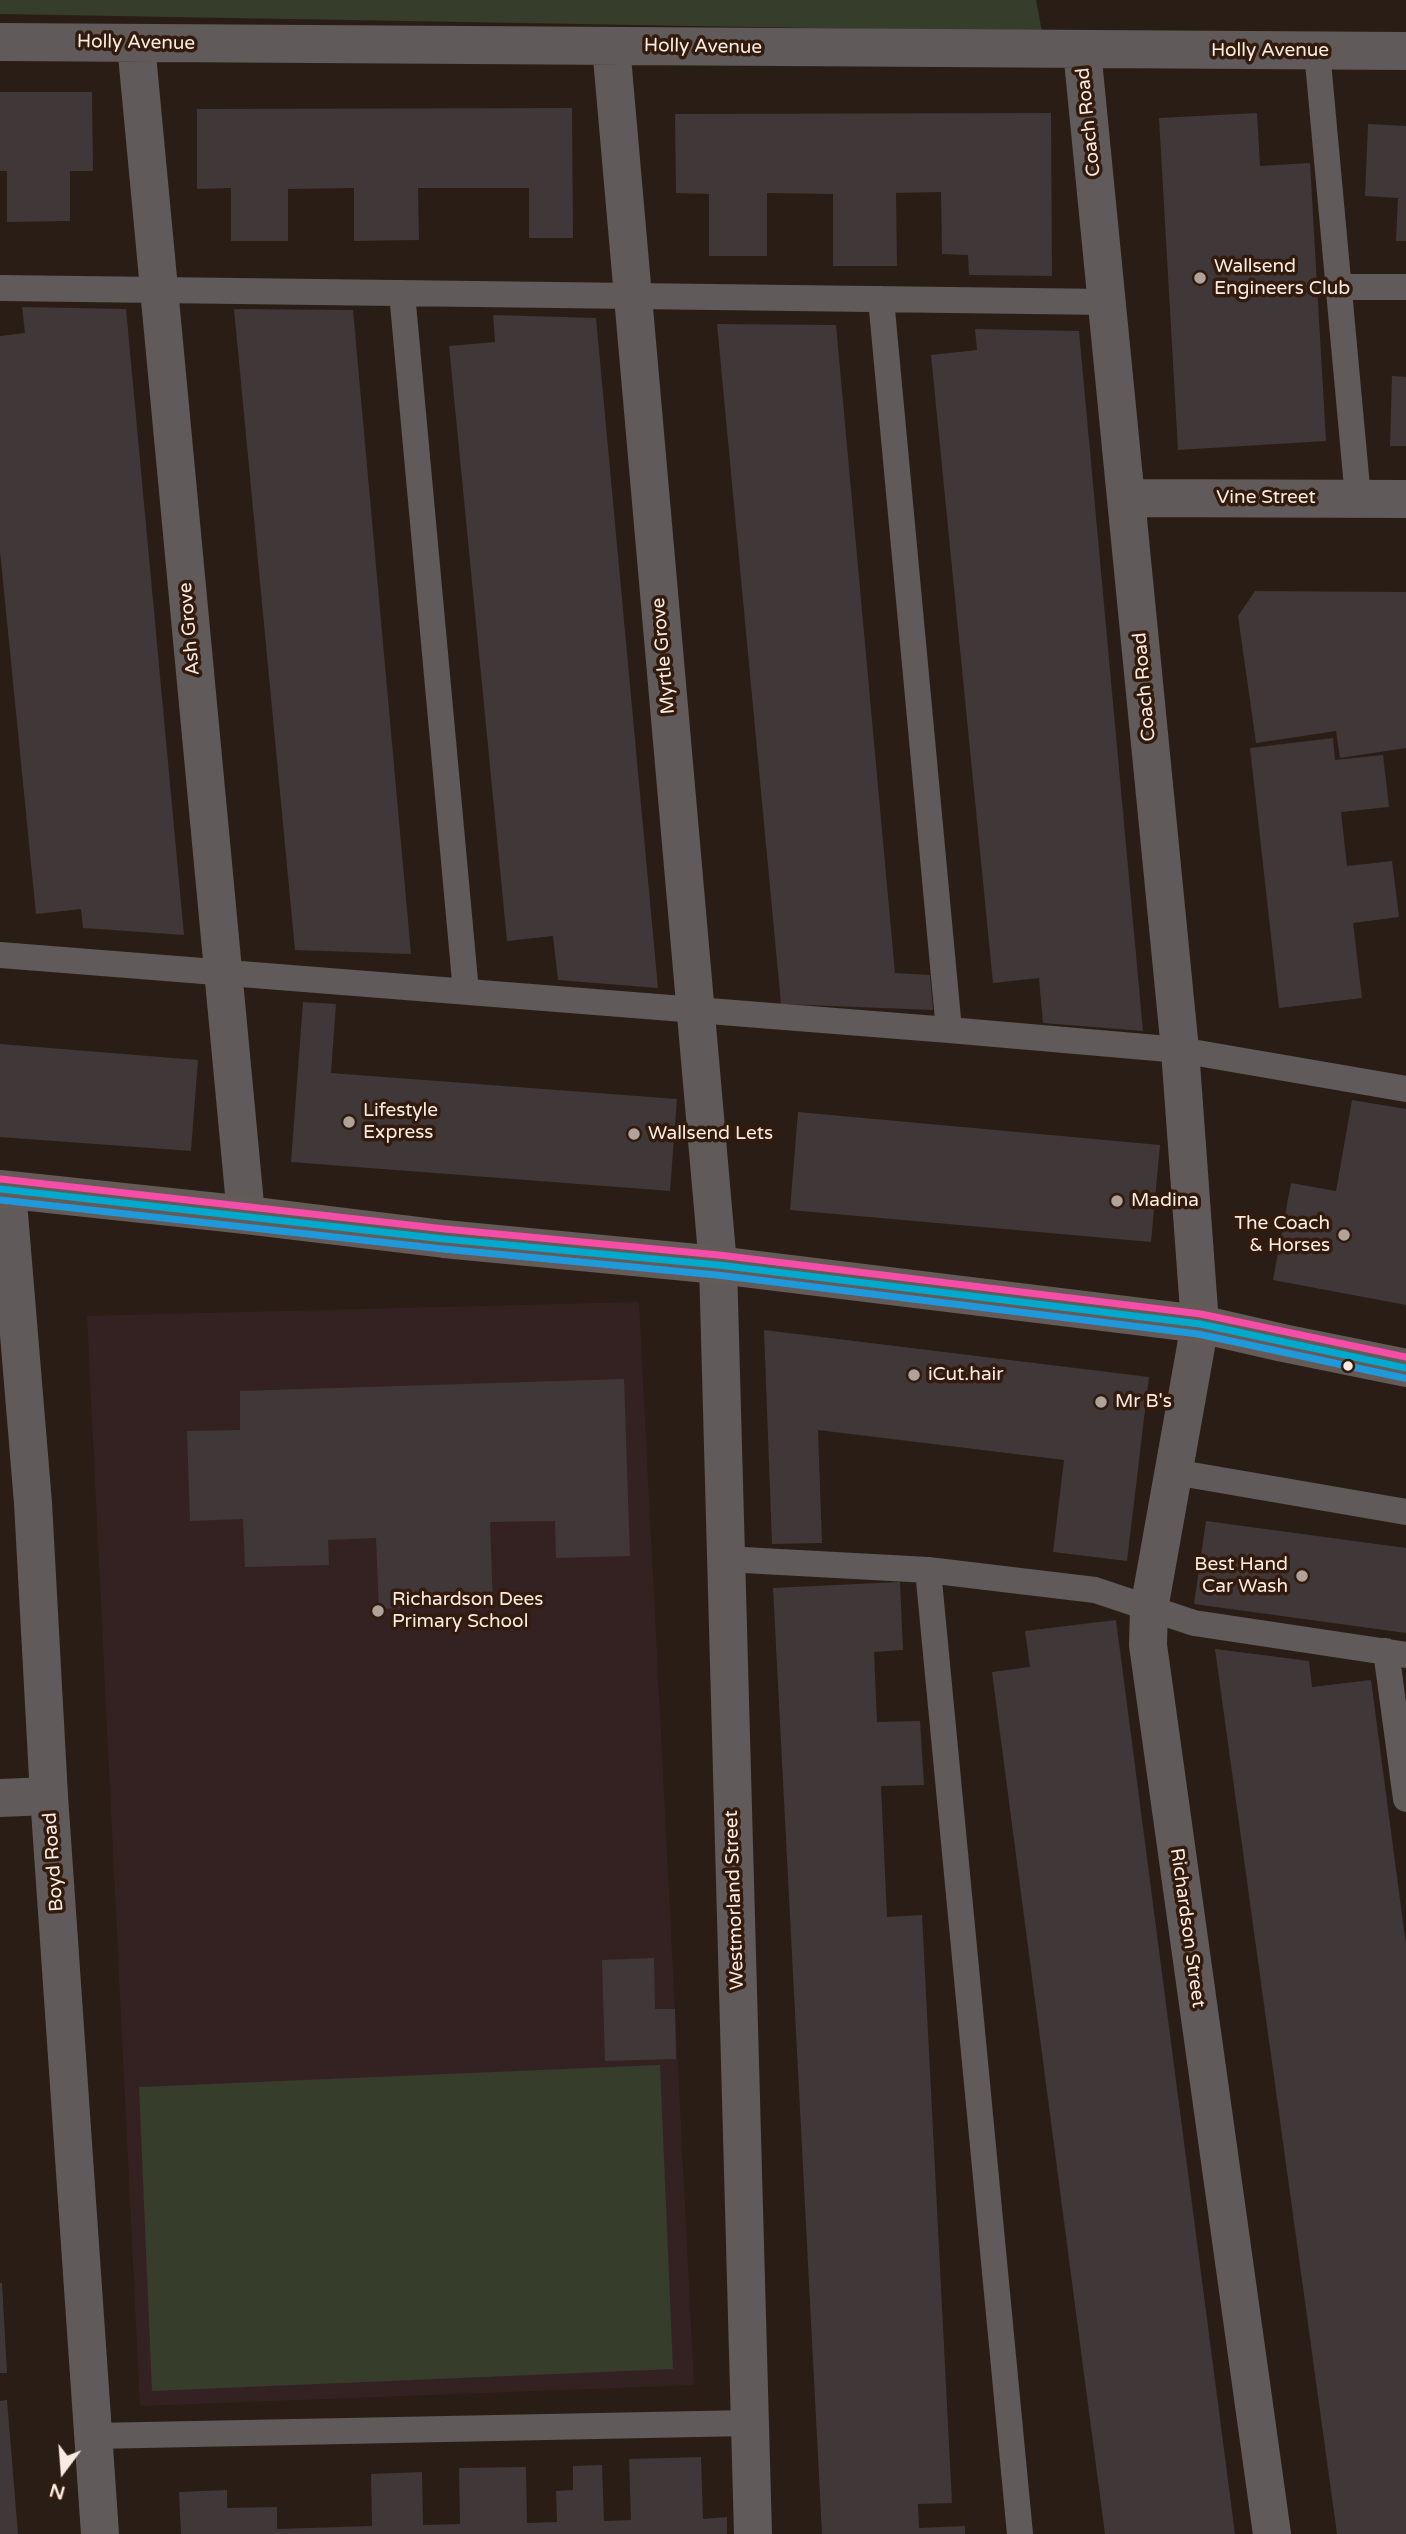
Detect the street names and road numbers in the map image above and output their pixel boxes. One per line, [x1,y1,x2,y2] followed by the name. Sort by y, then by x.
[77,31,195,55] street label: Holly Avenue
[644,35,762,59] street label: Holly Avenue
[1211,40,1329,62] street label: Holly Avenue
[1072,66,1106,178] street label: Coach Road
[1216,487,1316,509] street label: Vine Street
[175,582,205,676] street label: Ash Grove
[648,597,680,715] street label: Myrtle Grove
[1129,631,1161,743] street label: Coach Road
[720,1810,750,1990] street label: Westmorland Street
[39,1812,69,1912] street label: Boyd Road
[1165,1847,1209,2009] street label: Richardson Street

